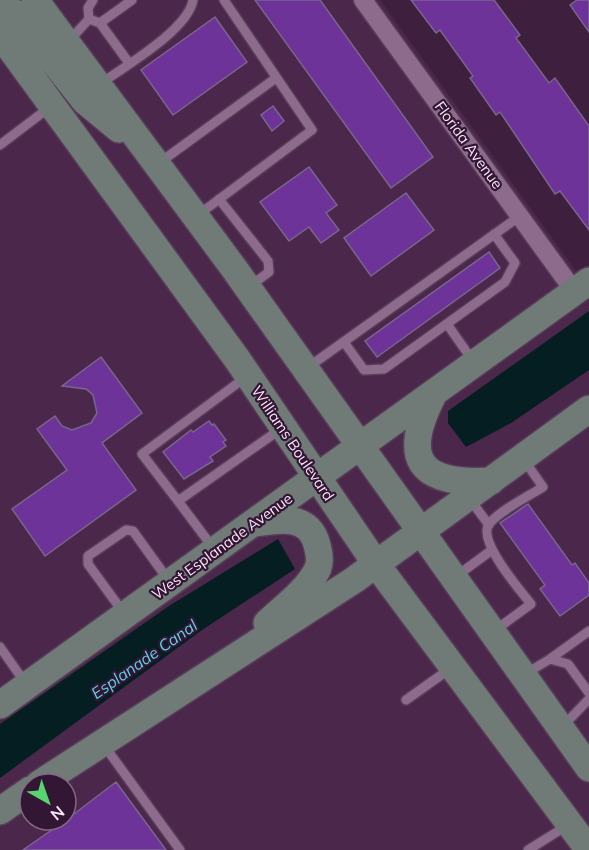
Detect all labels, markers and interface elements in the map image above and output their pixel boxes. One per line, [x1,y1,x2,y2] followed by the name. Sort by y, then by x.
[431,97,507,193] street label: Florida Avenue
[247,382,339,504] street label: Williams Boulevard
[148,489,296,603] street label: West Esplanade Avenue
[87,615,201,703] water label: Esplanade Canal
[18,772,78,832] north arrow
[47,802,69,825] text: N

